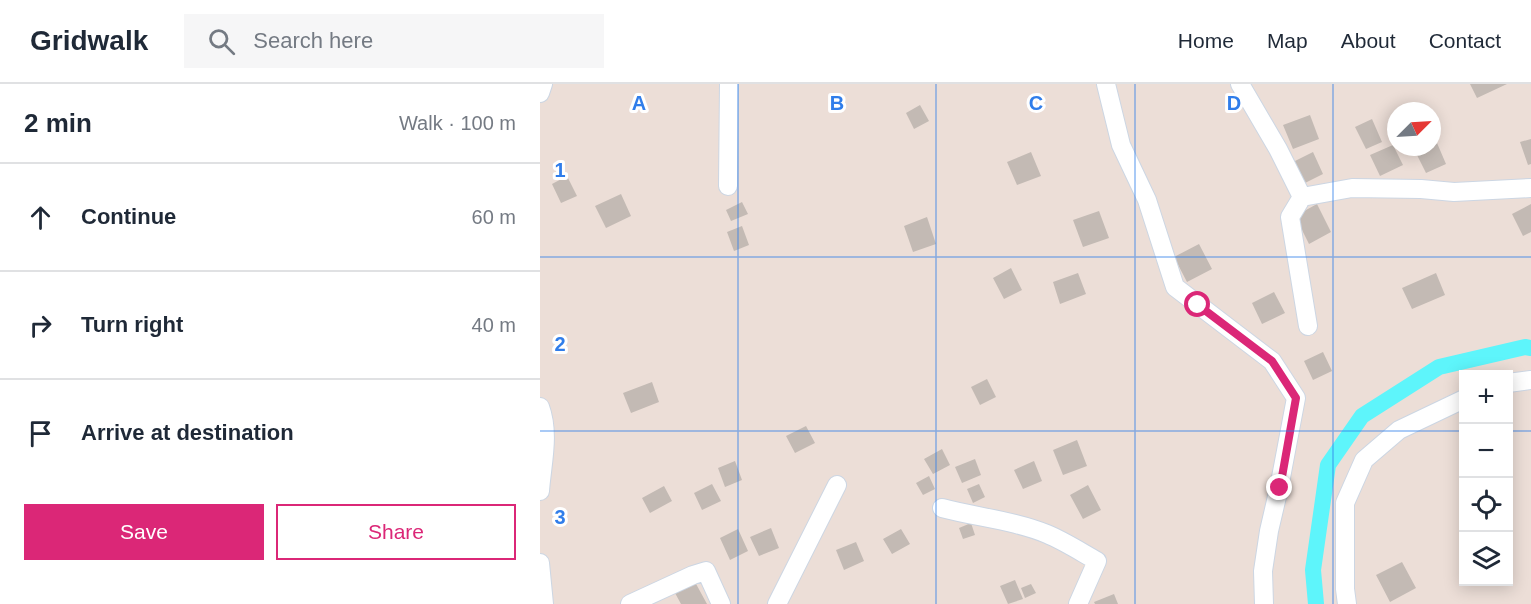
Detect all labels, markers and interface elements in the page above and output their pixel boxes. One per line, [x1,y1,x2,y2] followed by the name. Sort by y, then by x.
[184,14,604,68] search box
[30,25,148,56] text: Gridwalk
[205,25,238,58] icon: search
[253,28,373,53] text: Search here
[1178,29,1234,52] text: Home
[1267,29,1308,52] text: Map
[1341,29,1396,52] text: About
[1429,29,1501,52] text: Contact
[632,92,646,114] text: A
[830,92,844,114] text: B
[1029,92,1043,114] text: C
[1227,92,1241,114] text: D
[1387,102,1441,156] north arrow
[24,108,92,138] text: 2 min
[399,112,516,134] text: Walk · 100 m
[554,159,566,181] text: 1
[24,201,57,234] icon: ahead
[81,204,176,229] text: Continue
[472,206,516,228] text: 60 m
[1184,291,1210,317] route start
[24,309,57,342] icon: right
[81,312,183,337] text: Turn right
[472,314,516,336] text: 40 m
[554,333,566,355] text: 2
[1459,370,1513,586] map controls
[1459,370,1513,424] button: +
[24,417,57,450] icon: arrive
[81,420,294,445] text: Arrive at destination
[1459,424,1513,478] button: −
[1266,474,1292,500] route end
[1459,478,1513,532] button: locate
[24,504,264,560] button: Save
[276,504,516,560] button: Share
[554,506,566,528] text: 3
[1459,532,1513,586] button: layers

